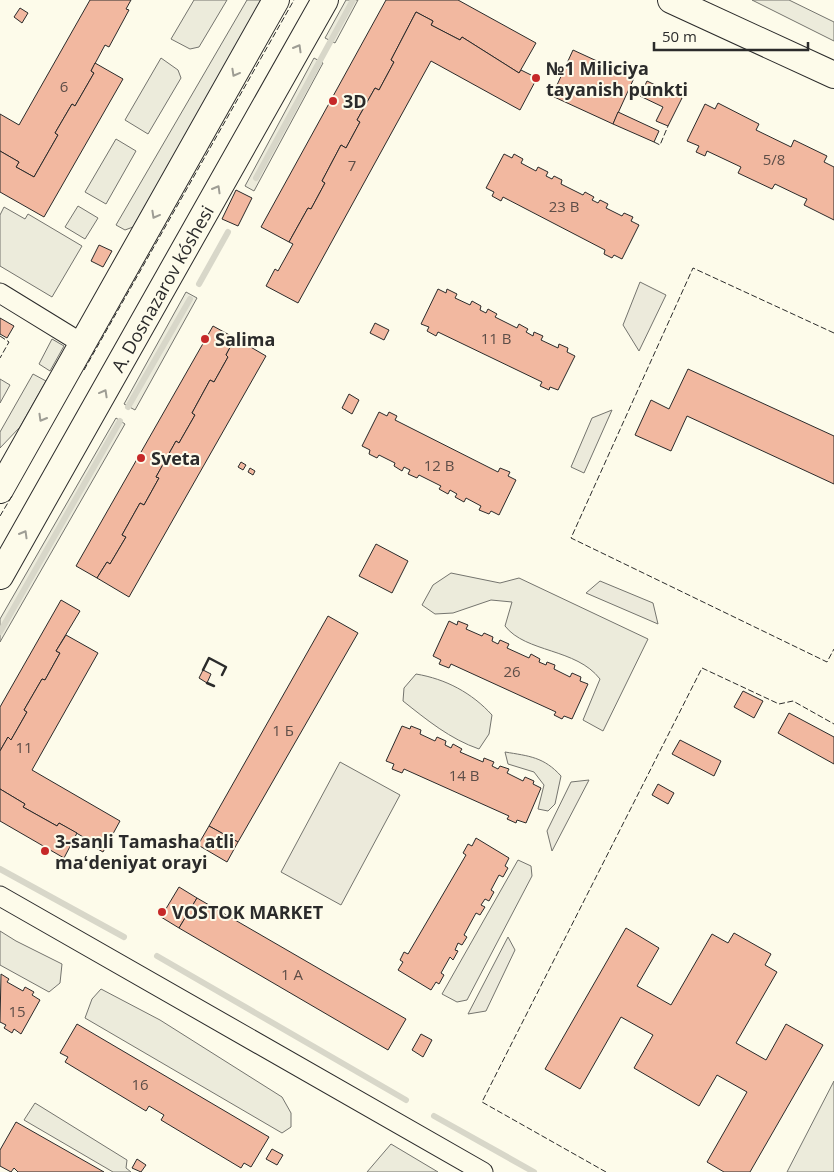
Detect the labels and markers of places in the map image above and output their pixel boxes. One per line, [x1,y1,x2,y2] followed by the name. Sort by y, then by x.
[546,56,688,101] place label: №1 Miliciya tayanish punkti
[530,72,542,84] marker: №1 Miliciya tayanish punkti
[343,89,367,113] place label: 3D
[327,95,339,107] marker: 3D
[215,327,275,351] place label: Salima
[199,333,211,345] marker: Salima
[151,446,200,470] place label: Sveta
[135,452,147,464] marker: Sveta
[55,829,234,874] place label: 3-sanli Tamasha atli maʻdeniyat orayi
[39,845,51,857] marker: 3-sanli Tamasha atli maʻdeniyat orayi
[172,900,324,924] place label: VOSTOK MARKET
[156,906,168,918] marker: VOSTOK MARKET

